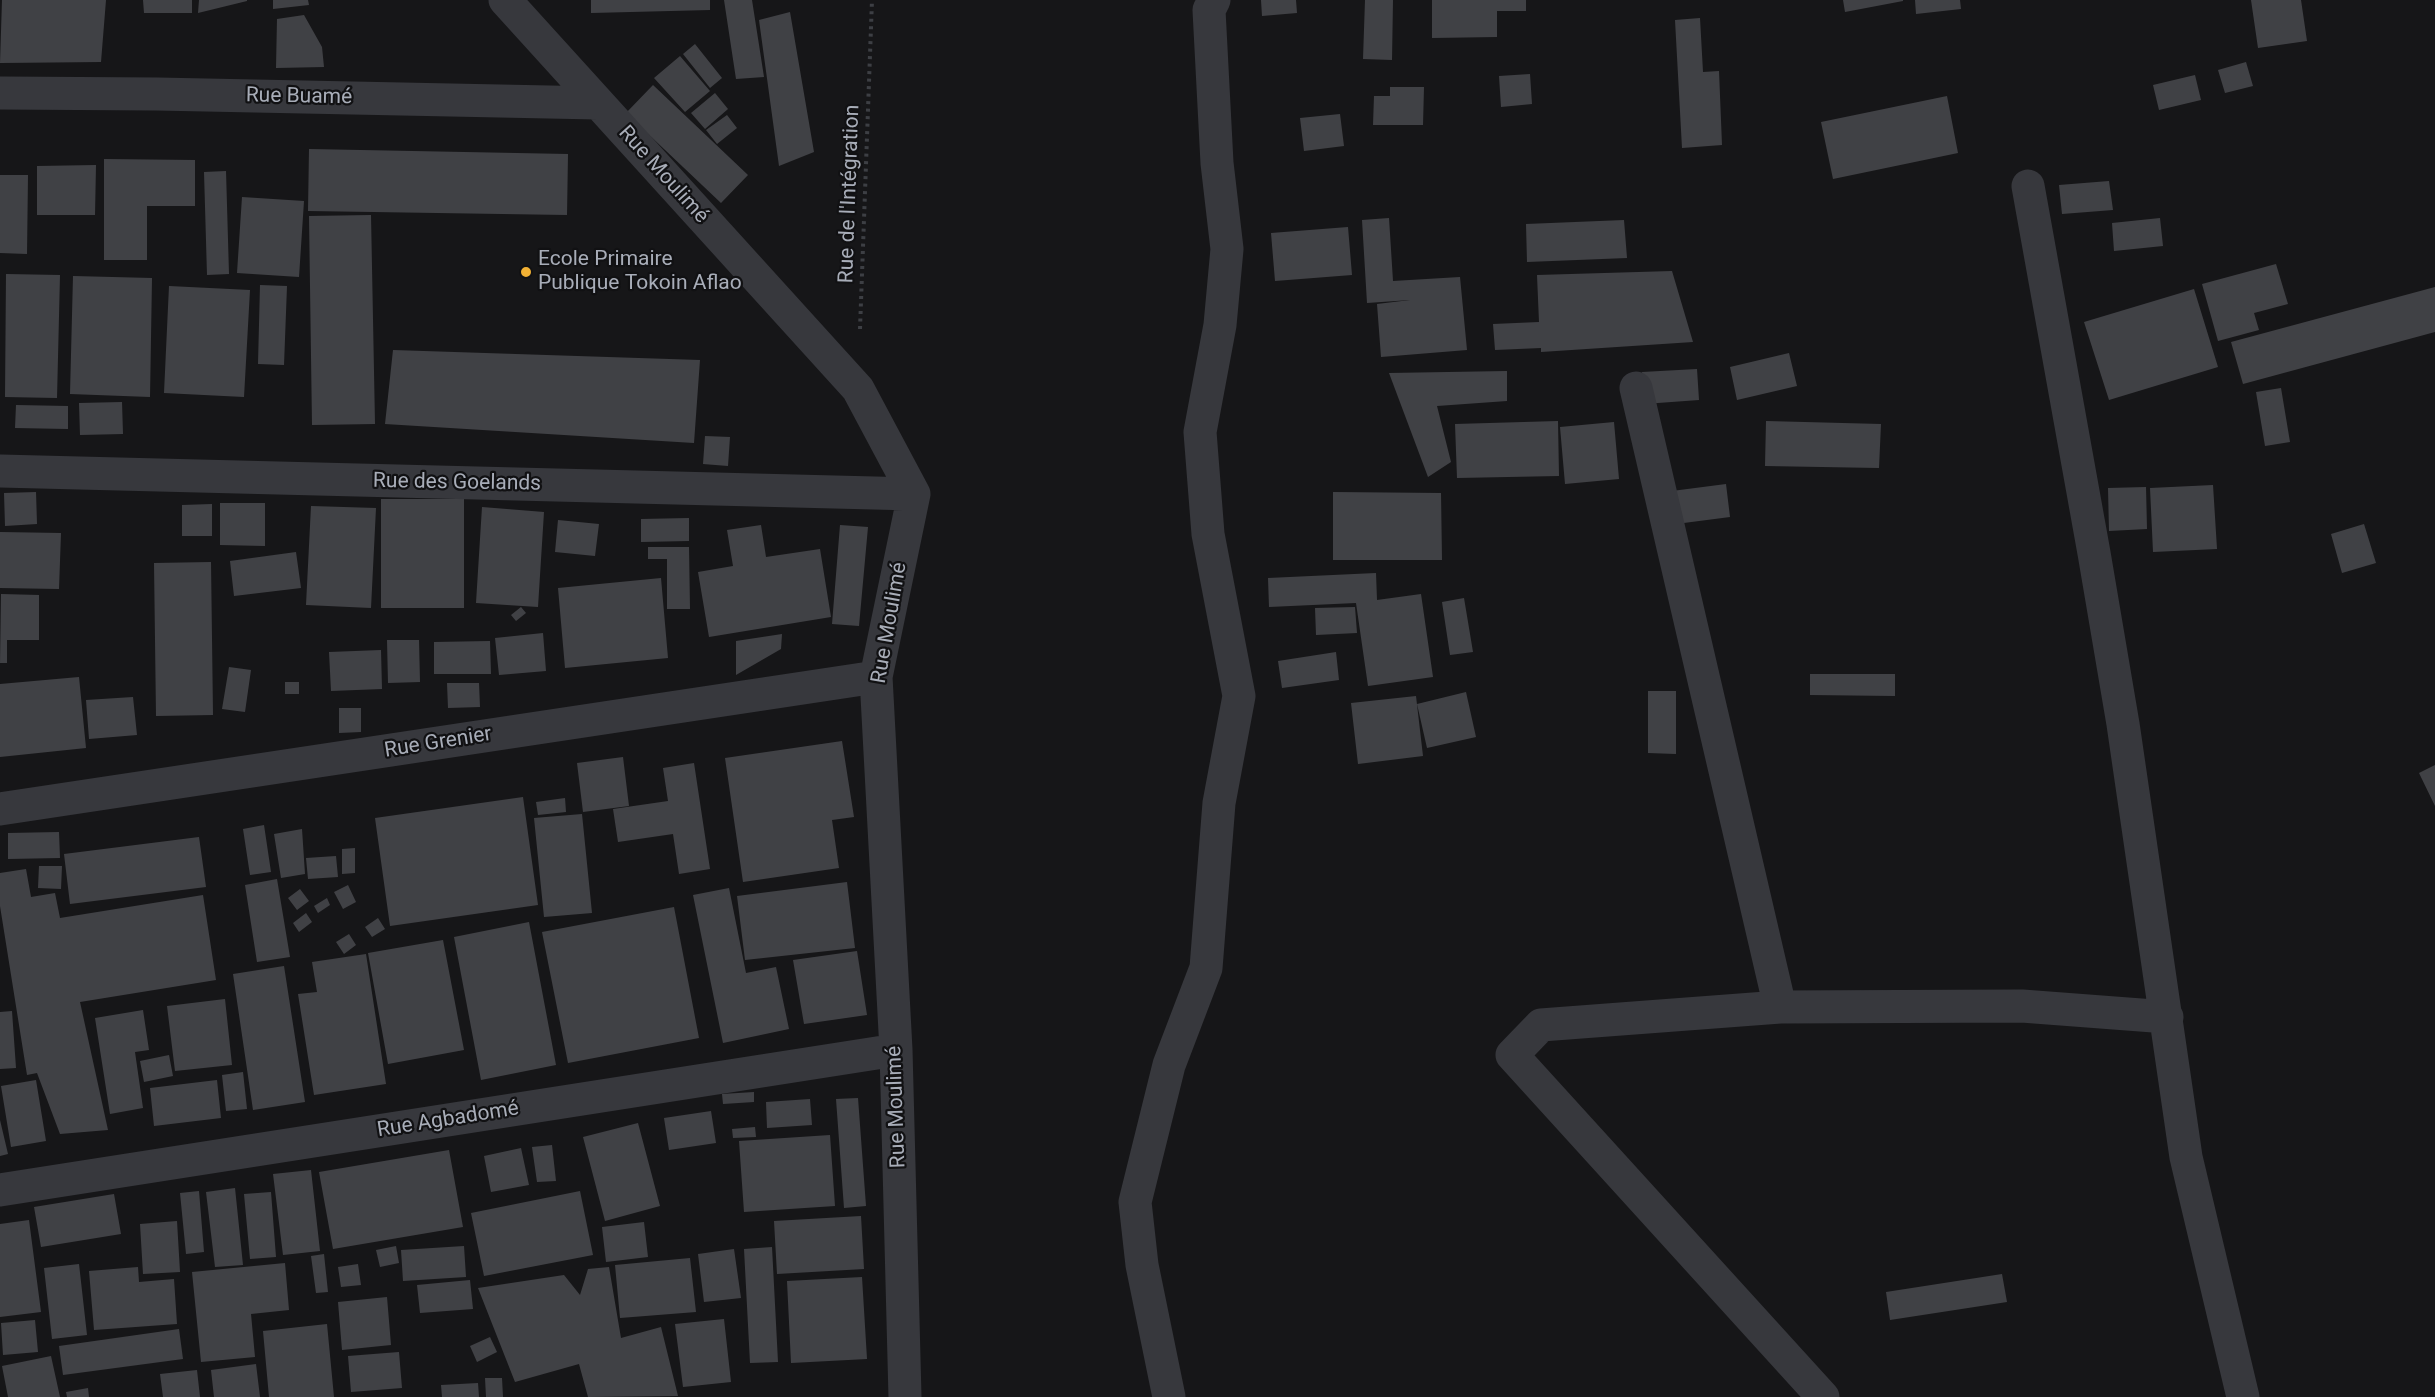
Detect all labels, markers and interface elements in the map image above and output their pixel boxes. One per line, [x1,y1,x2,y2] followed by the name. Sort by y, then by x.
[246,83,352,111] street label: Rue Buamé
[834,104,866,284] street label: Rue de l'Intégration
[613,121,713,229] street label: Rue Moulimé
[538,247,742,297] place label: Ecole Primaire Publique Tokoin Aflao
[519,265,533,279] marker: Ecole Primaire Publique Tokoin Aflao
[373,469,541,497] street label: Rue des Goelands
[867,560,913,686] street label: Rue Moulimé
[383,722,493,764] street label: Rue Grenier
[882,1045,912,1169] street label: Rue Moulimé
[375,1096,521,1144] street label: Rue Agbadomé

